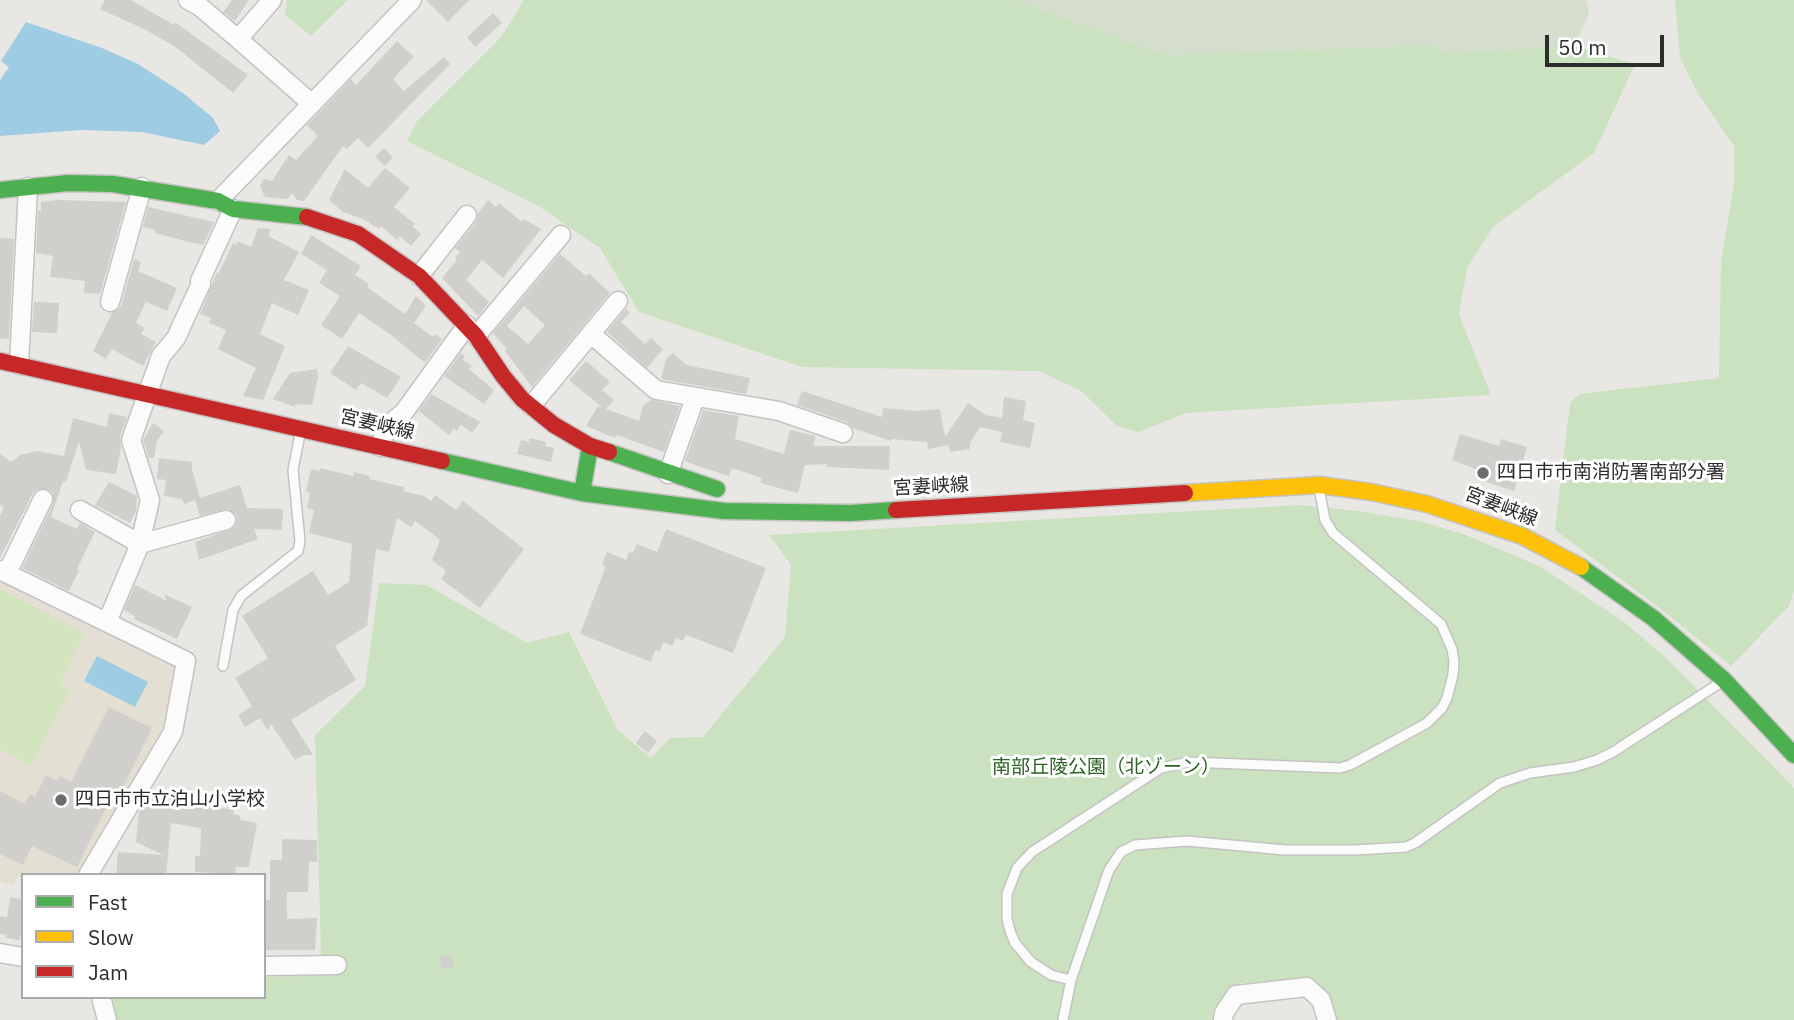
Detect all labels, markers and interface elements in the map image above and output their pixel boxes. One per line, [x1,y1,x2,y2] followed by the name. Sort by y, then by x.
[1549,21,1668,65] scale bar
[1558,33,1607,61] text: 50 m
[337,405,417,445] street label: 宮妻峡線
[1497,462,1725,484] place label: 四日市市南消防署南部分署
[1475,465,1491,481] marker: 四日市市南消防署南部分署
[892,474,970,500] street label: 宮妻峡線
[1461,483,1541,531] street label: 宮妻峡線
[992,757,1220,779] park label: 南部丘陵公園（北ゾーン）
[75,789,265,811] place label: 四日市市立泊山小学校
[53,792,69,808] marker: 四日市市立泊山小学校
[21,873,266,999] legend
[88,888,128,916] text: Fast
[88,923,134,951] text: Slow
[88,958,128,986] text: Jam

